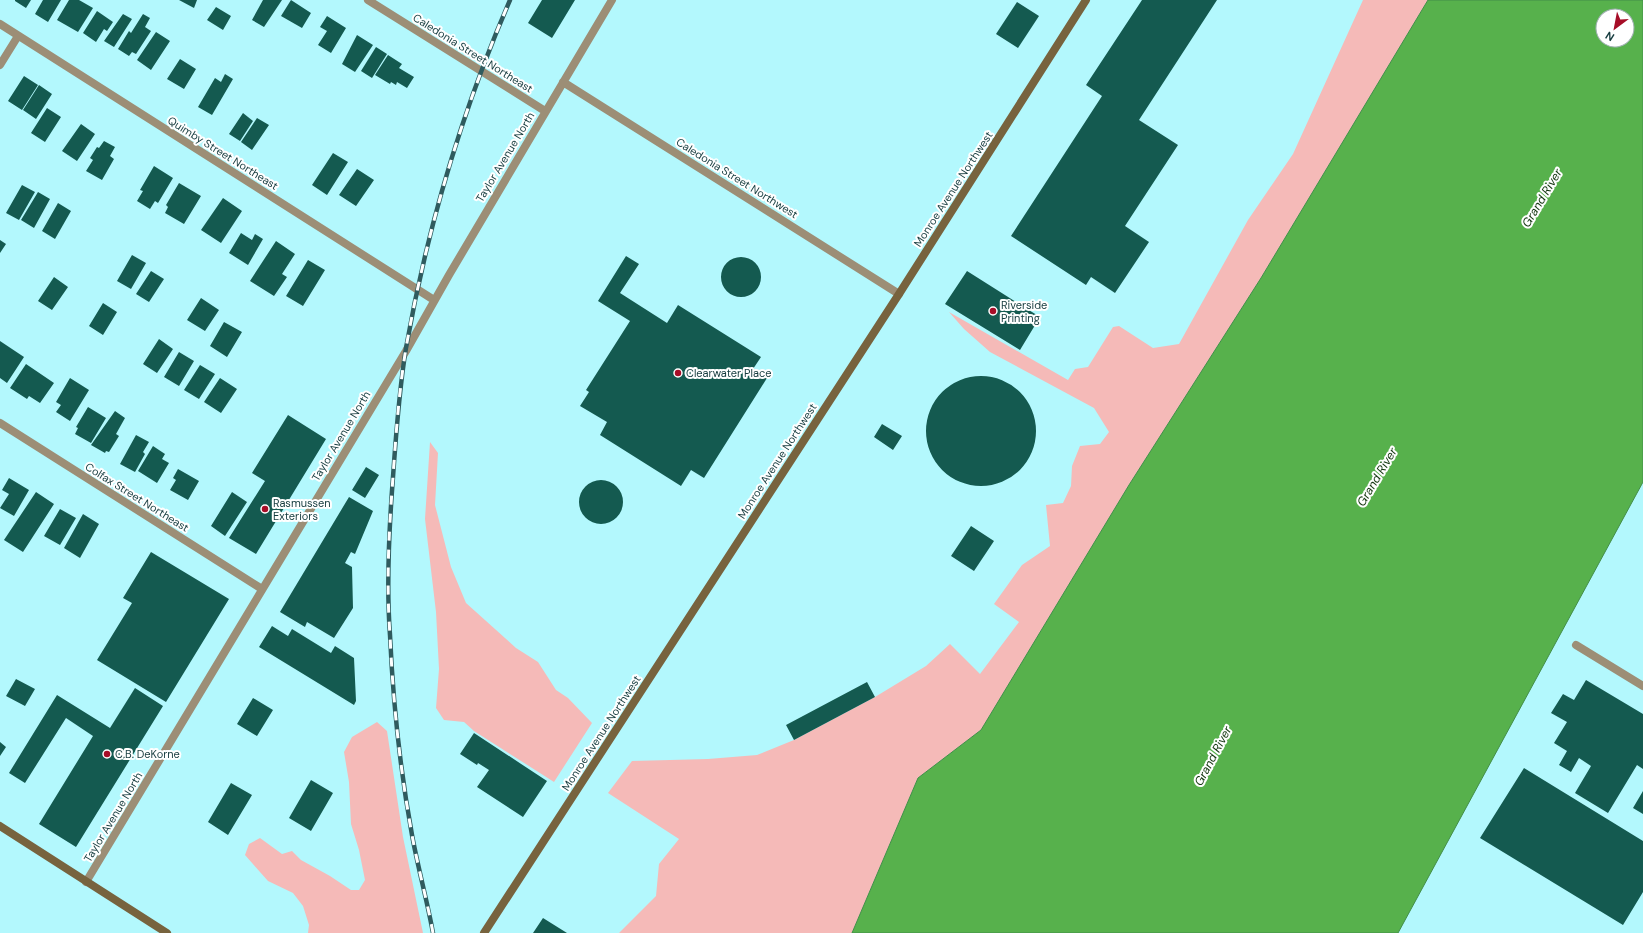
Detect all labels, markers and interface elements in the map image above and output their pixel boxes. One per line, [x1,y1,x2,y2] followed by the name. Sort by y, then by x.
[1595,8,1635,48] north arrow
[411,10,535,96] street label: Caledonia Street Northeast
[1603,28,1617,45] text: N
[473,110,537,204] street label: Taylor Avenue North
[165,113,281,193] street label: Quimby Street Northeast
[910,129,996,249] street label: Monroe Avenue Northwest
[674,135,800,221] street label: Caledonia Street Northwest
[1518,165,1566,230] water label: Grand River
[1001,298,1047,325] place label: Riverside Printing
[988,306,998,316] marker: Riverside Printing
[686,366,771,380] place label: Clearwater Place
[673,368,683,378] marker: Clearwater Place
[309,389,373,483] street label: Taylor Avenue North
[734,401,820,521] street label: Monroe Avenue Northwest
[1353,444,1401,509] water label: Grand River
[83,459,191,535] street label: Colfax Street Northeast
[273,496,331,523] place label: Rasmussen Exteriors
[260,504,270,514] marker: Rasmussen Exteriors
[558,673,644,793] street label: Monroe Avenue Northwest
[1191,723,1236,789] water label: Grand River
[115,747,180,761] place label: C.B. DeKorne
[102,749,112,759] marker: C.B. DeKorne
[81,770,145,864] street label: Taylor Avenue North

